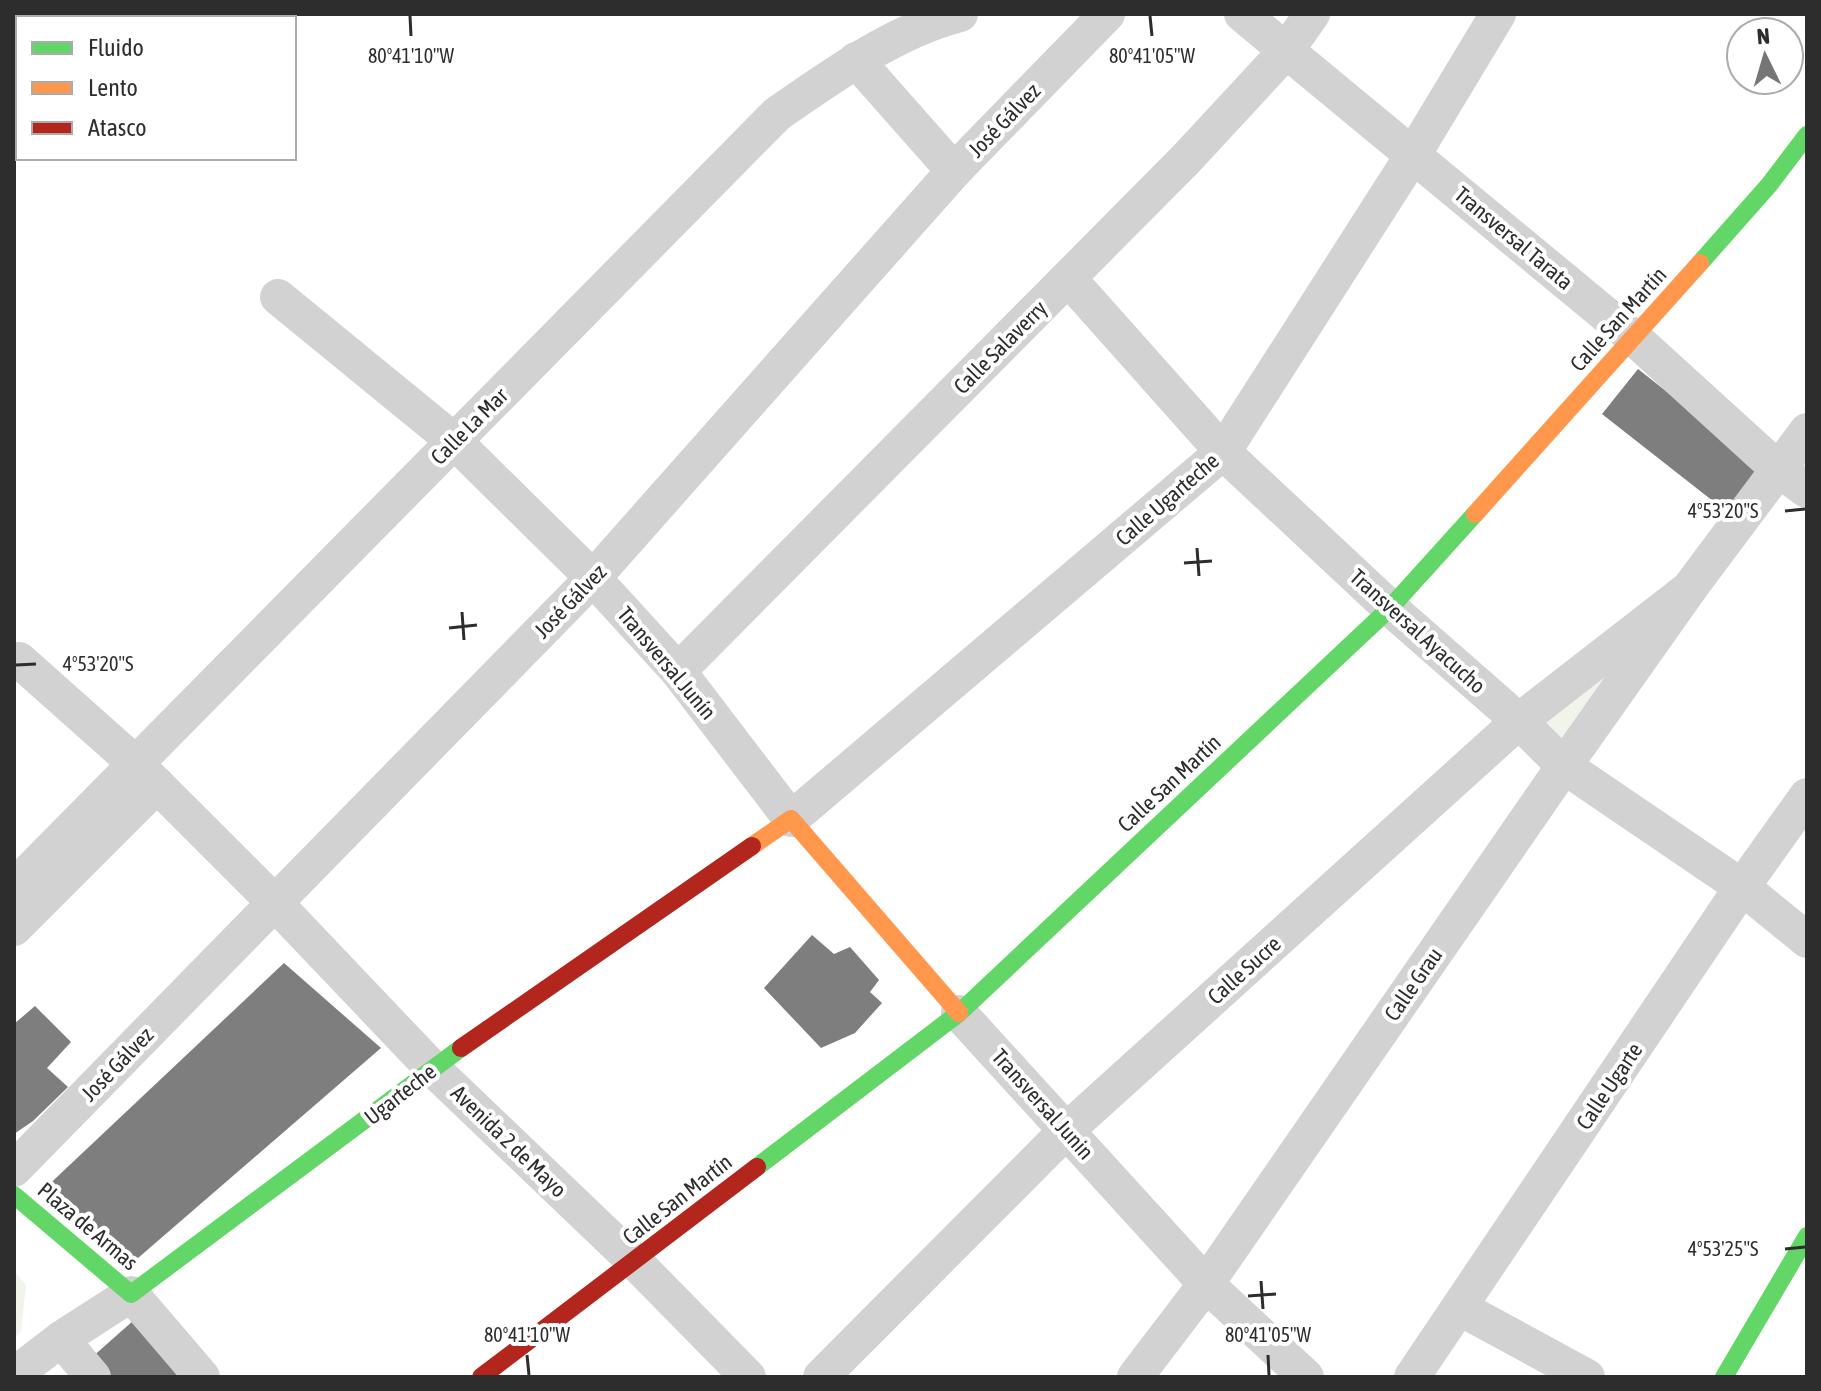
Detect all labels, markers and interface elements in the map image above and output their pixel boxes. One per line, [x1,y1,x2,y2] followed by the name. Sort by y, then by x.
[16,16,296,160] legend
[1725,16,1805,96] north arrow
[1756,23,1771,50] text: N
[88,34,144,61] text: Fluido
[368,44,455,67] text: 80°41'10"W
[1109,44,1196,67] text: 80°41'05"W
[88,74,138,101] text: Lento
[963,78,1045,162] street label: José Gálvez
[88,114,146,141] text: Atasco
[1450,181,1578,295] street label: Transversal Tarata
[1564,262,1672,376] street label: Calle San Martín
[948,295,1052,399] street label: Calle Salaverry
[425,382,513,470] street label: Calle La Mar
[1110,447,1224,551] street label: Calle Ugarteche
[1688,499,1758,522] text: 4°53'20"S
[529,559,611,643] street label: José Gálvez
[1345,563,1491,699] street label: Transversal Ayacucho
[612,601,722,725] street label: Transversal Junín
[63,652,133,675] text: 4°53'20"S
[1112,729,1226,837] street label: Calle San Martín
[1202,931,1286,1009] street label: Calle Sucre
[1379,942,1447,1026] street label: Calle Grau
[76,1022,158,1106] street label: José Gálvez
[1570,1038,1648,1134] street label: Calle Ugarte
[987,1044,1099,1164] street label: Transversal Junin
[359,1058,441,1130] street label: Ugarteche
[446,1080,572,1202] street label: Avenida 2 de Mayo
[617,1148,737,1250] street label: Calle San Martín
[33,1177,143,1275] street label: Plaza de Armas
[1688,1237,1758,1260] text: 4°53'25"S
[484,1323,571,1346] text: 80°41'10"W
[1225,1323,1312,1346] text: 80°41'05"W

